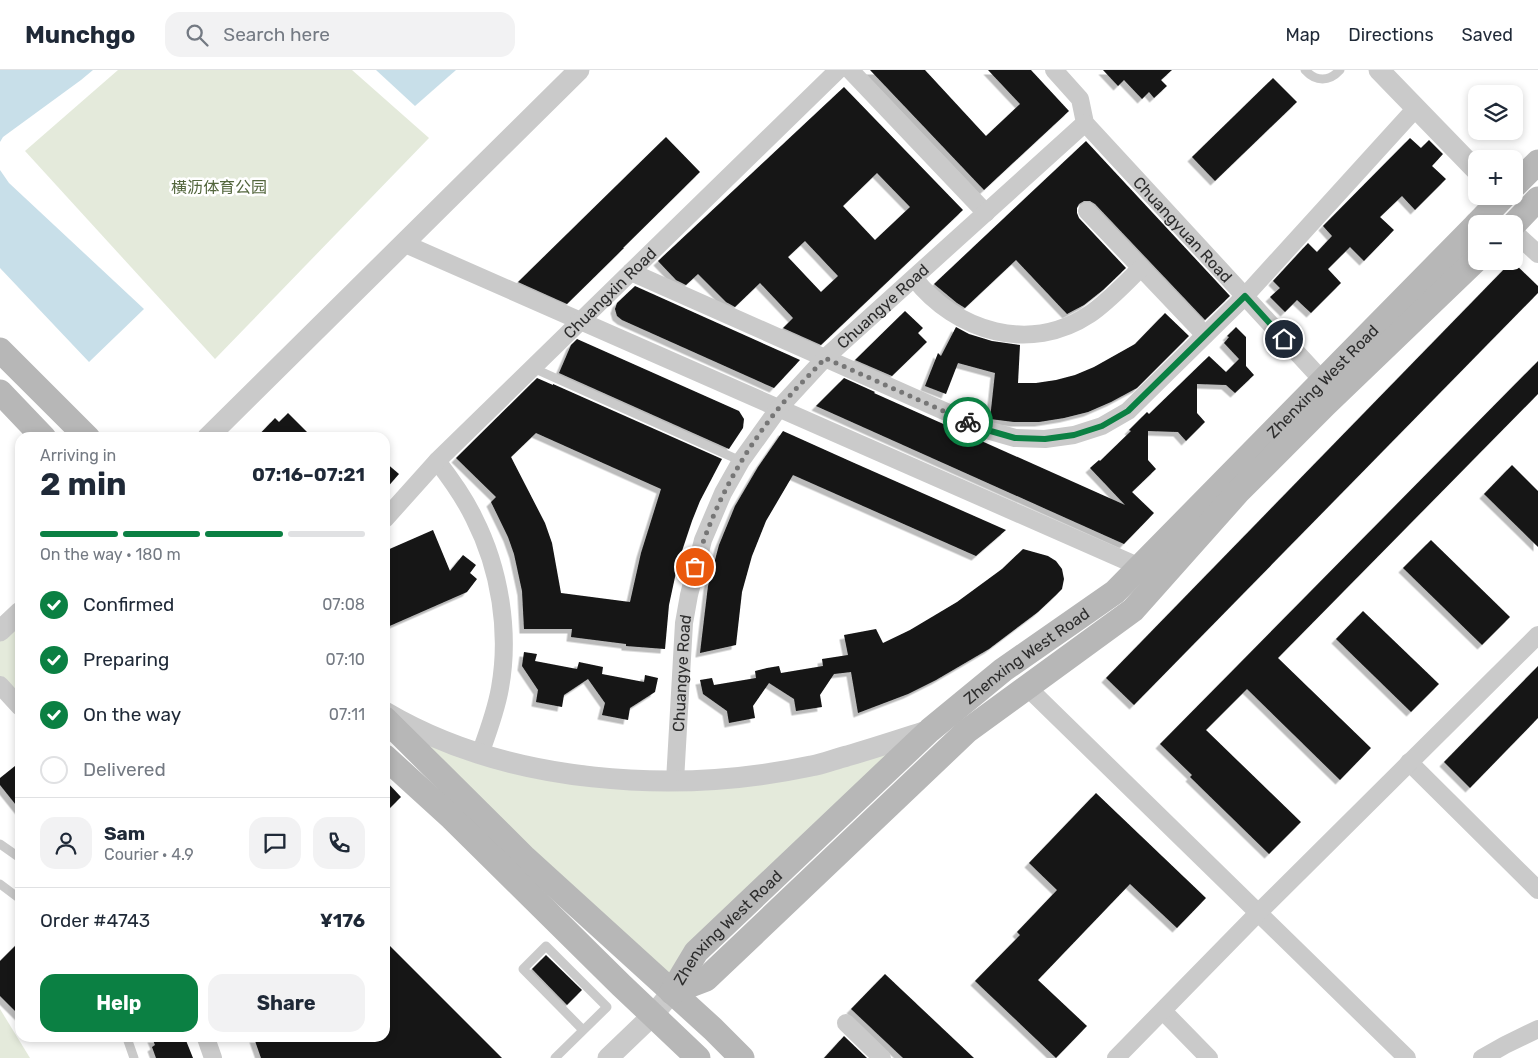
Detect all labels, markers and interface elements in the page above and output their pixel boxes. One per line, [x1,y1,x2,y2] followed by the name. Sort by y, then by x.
[165,12,515,57] search box
[25,21,135,49] text: Munchgo
[183,21,211,49] icon: search
[223,23,330,46] text: Search here
[1285,24,1320,46] text: Map
[1348,24,1434,46] text: Directions
[1462,24,1513,46] text: Saved
[1468,85,1523,270] map controls
[1468,85,1523,140] button: layers
[1468,150,1523,205] button: +
[1130,172,1236,286] street label: Chuangyuan Road
[171,178,267,197] park label: 横沥体育公园
[1468,215,1523,270] button: −
[559,243,660,342] street label: Chuangxin Road
[833,260,933,352] street label: Chuangye Road
[1263,318,1305,360] pin
[1263,321,1382,442] street label: Zhenxing West Road
[1270,325,1298,353] icon: home
[943,397,993,447] courier
[954,408,982,436] icon: bike
[40,446,116,465] text: Arriving in
[252,463,365,486] text: 07:16–07:21
[40,465,127,503] text: 2 min
[40,545,181,564] text: On the way · 180 m
[674,546,716,588] pin
[681,553,709,581] icon: bag
[40,591,68,619] icon: check
[83,593,174,616] text: Confirmed
[322,595,365,614] text: 07:08
[960,603,1093,708] street label: Zhenxing West Road
[668,613,695,732] street label: Chuangye Road
[40,646,68,674] icon: check
[83,648,169,671] text: Preparing
[326,650,365,669] text: 07:10
[40,701,68,729] icon: check
[83,703,181,726] text: On the way
[329,705,365,724] text: 07:11
[83,758,166,781] text: Delivered
[40,817,92,869] button: person
[249,817,301,869] button: chat
[313,817,365,869] button: phone
[104,822,145,845] text: Sam
[104,845,194,864] text: Courier · 4.9
[669,866,786,988] street label: Zhenxing West Road
[40,909,150,932] text: Order #4743
[320,909,365,932] text: ¥176
[40,974,198,1032] button: Help
[208,974,365,1032] button: Share

